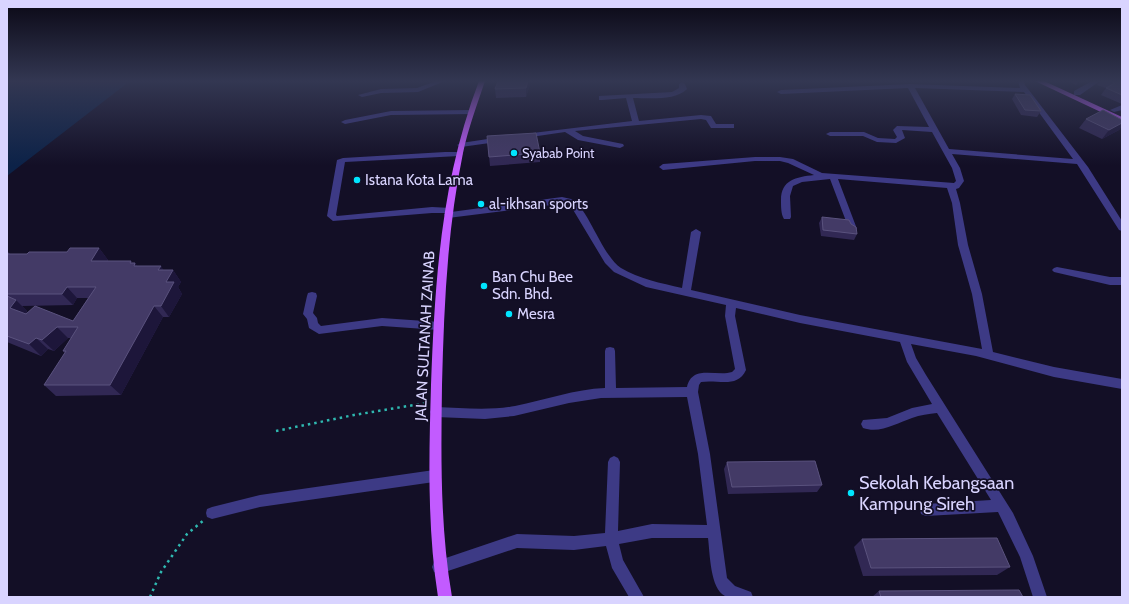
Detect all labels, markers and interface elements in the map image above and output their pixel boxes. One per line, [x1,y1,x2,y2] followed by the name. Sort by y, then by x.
[522,145,595,161] place label: Syabab Point
[509,148,519,158] marker: Syabab Point
[365,171,474,189] place label: Istana Kota Lama
[352,175,362,185] marker: Istana Kota Lama
[489,195,588,213] place label: al-ikhsan sports
[476,199,486,209] marker: al-ikhsan sports
[412,251,438,422] street label: JALAN SULTANAH ZAINAB
[492,268,573,303] place label: Ban Chu Bee Sdn. Bhd.
[479,281,489,291] marker: Ban Chu Bee Sdn. Bhd.
[517,305,556,323] place label: Mesra
[504,309,514,319] marker: Mesra
[859,472,1014,515] place label: Sekolah Kebangsaan Kampung Sireh
[846,488,856,498] marker: Sekolah Kebangsaan Kampung Sireh

